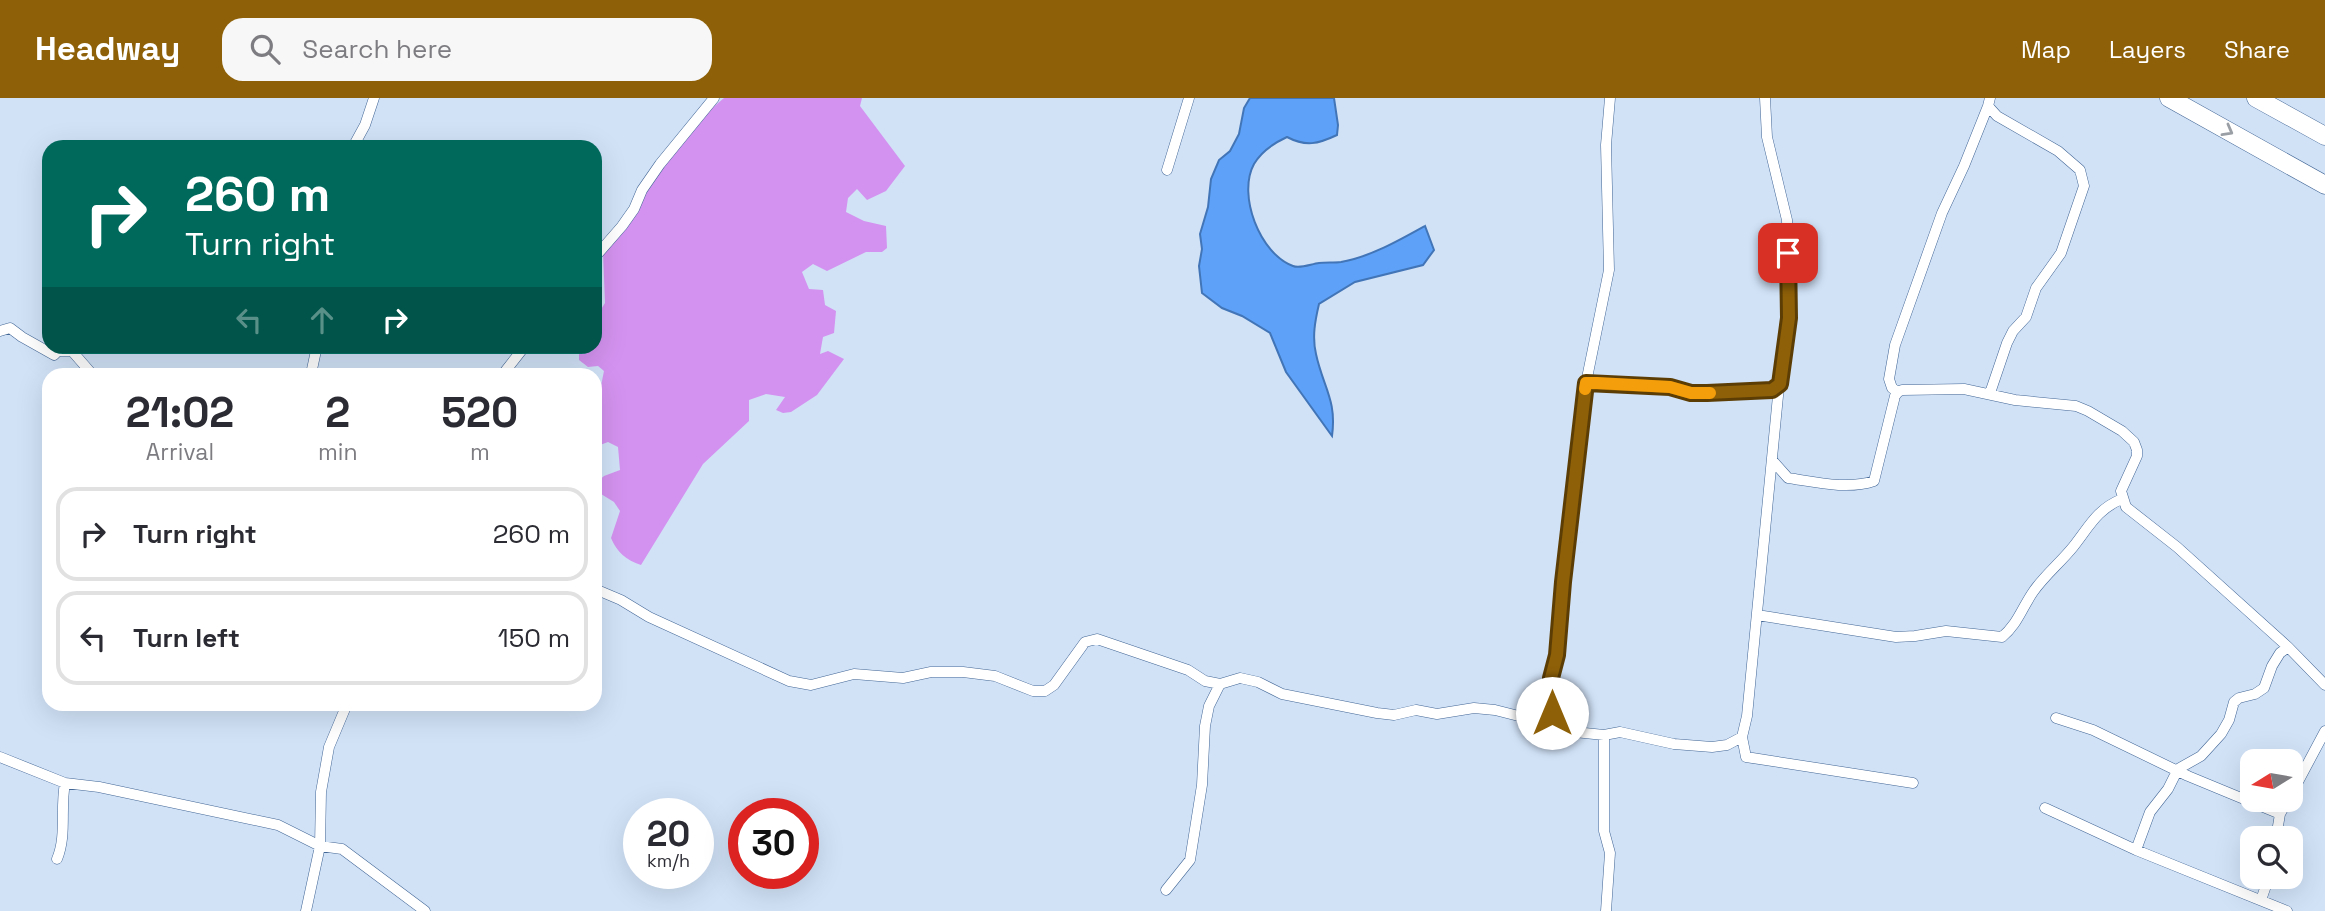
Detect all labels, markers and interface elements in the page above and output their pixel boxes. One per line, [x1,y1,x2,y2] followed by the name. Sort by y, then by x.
[222,18,712,81] search box
[35,28,180,70] text: Headway
[246,30,284,68] icon: search
[302,32,452,66] text: Search here
[2021,34,2071,65] text: Map
[2109,34,2186,65] text: Layers
[2224,34,2290,65] text: Share
[2221,123,2234,136] one-way arrow
[185,163,330,225] text: 260 m
[70,168,161,259] icon: right
[1758,223,1818,283] pin
[185,224,335,264] text: Turn right
[1769,234,1807,272] icon: arrive
[230,301,268,339] icon: left
[303,301,341,339] icon: ahead
[376,301,414,339] icon: right
[126,386,234,439] text: 21:02
[325,386,350,439] text: 2
[441,386,518,439] text: 520
[146,437,214,467] text: Arrival
[318,437,358,467] text: min
[470,437,490,467] text: m
[74,515,112,553] icon: right
[133,517,257,551] text: Turn right
[493,517,570,551] text: 260 m
[74,619,112,657] icon: left
[133,621,240,655] text: Turn left
[498,621,570,655] text: 150 m
[1515,676,1589,750] position arrow
[2240,749,2303,812] north arrow
[2240,749,2303,889] map controls
[728,798,819,889] speed limit sign: 30
[647,812,690,856] text: 20
[2240,826,2303,889] button: search
[647,849,690,872] text: km/h

